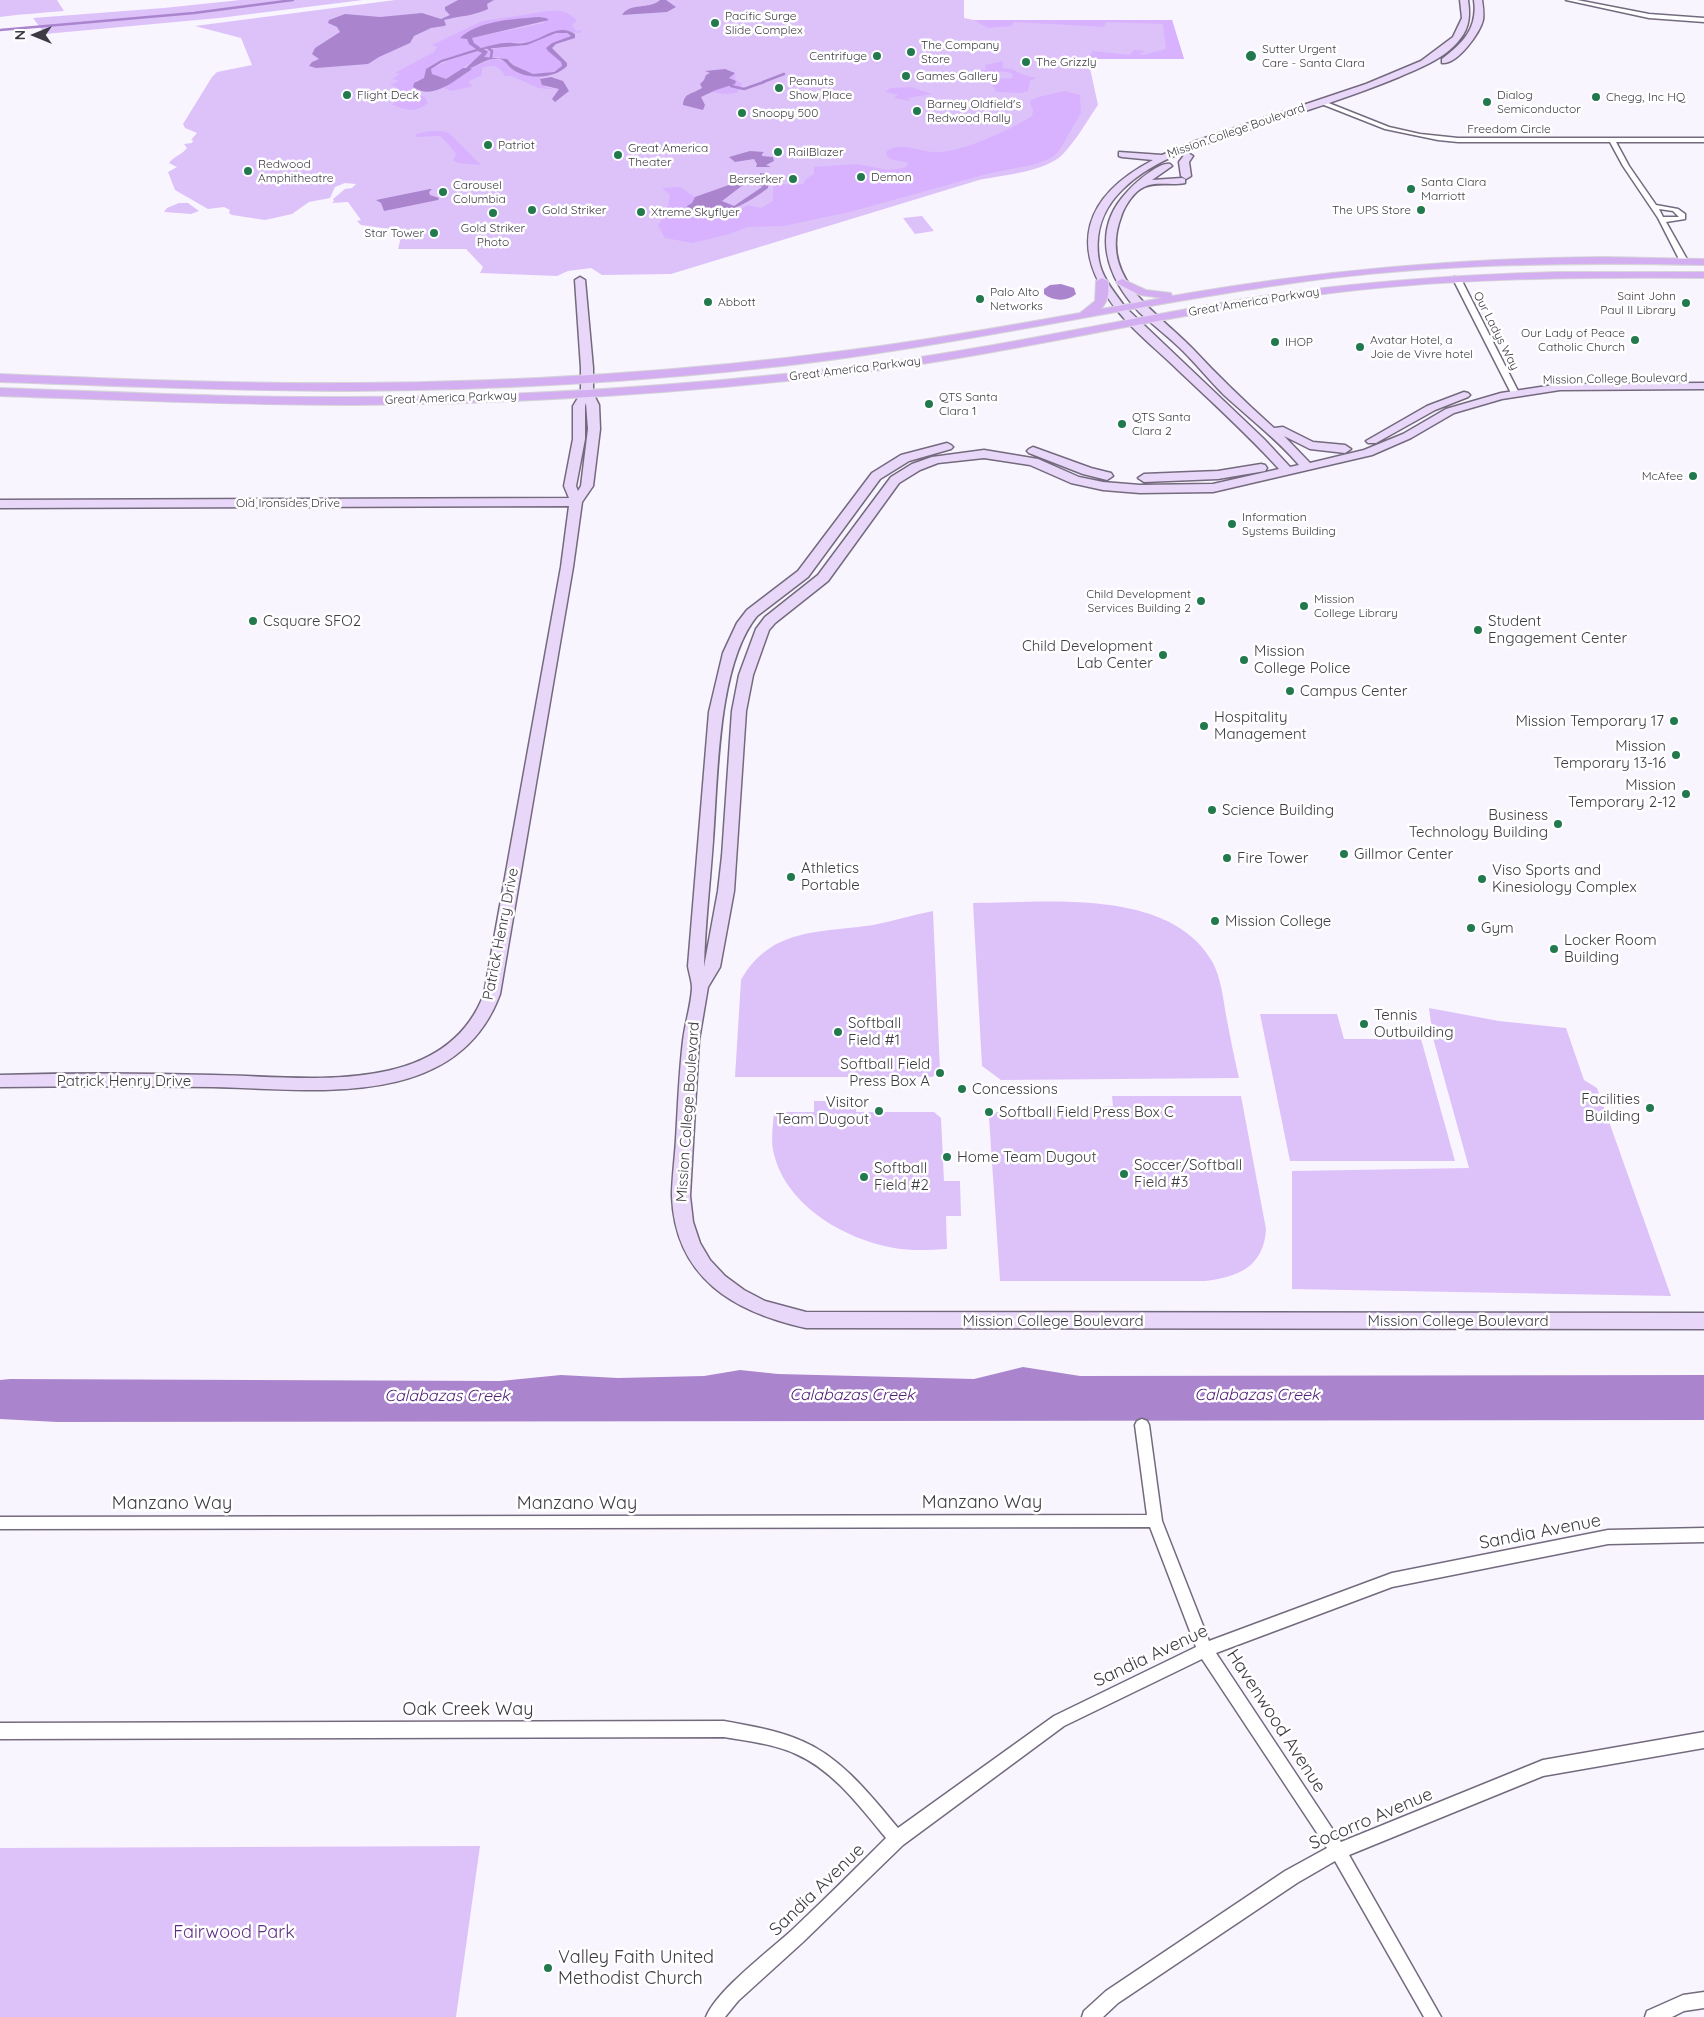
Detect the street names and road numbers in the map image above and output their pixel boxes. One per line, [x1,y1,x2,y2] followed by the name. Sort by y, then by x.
[1165,101,1307,161] street label: Mission College Boulevard
[1467,122,1551,136] street label: Freedom Circle
[1188,285,1320,319] street label: Great America Parkway
[1470,289,1522,373] street label: Our Ladys Way
[789,354,921,384] street label: Great America Parkway
[1543,371,1687,387] street label: Mission College Boulevard
[385,388,517,408] street label: Great America Parkway
[236,496,340,510] street label: Old Ironsides Drive
[479,866,523,1002] street label: Patrick Henry Drive
[673,1021,703,1203] street label: Mission College Boulevard
[57,1072,191,1090] street label: Patrick Henry Drive
[963,1312,1143,1330] street label: Mission College Boulevard
[1368,1312,1548,1330] street label: Mission College Boulevard
[922,1492,1042,1514] street label: Manzano Way
[112,1493,232,1515] street label: Manzano Way
[517,1493,637,1515] street label: Manzano Way
[1477,1510,1603,1554] street label: Sandia Avenue
[1090,1620,1212,1692] street label: Sandia Avenue
[1222,1645,1330,1797] street label: Havenwood Avenue
[403,1699,533,1721] street label: Oak Creek Way
[1306,1783,1436,1855] street label: Socorro Avenue
[765,1839,869,1941] street label: Sandia Avenue

